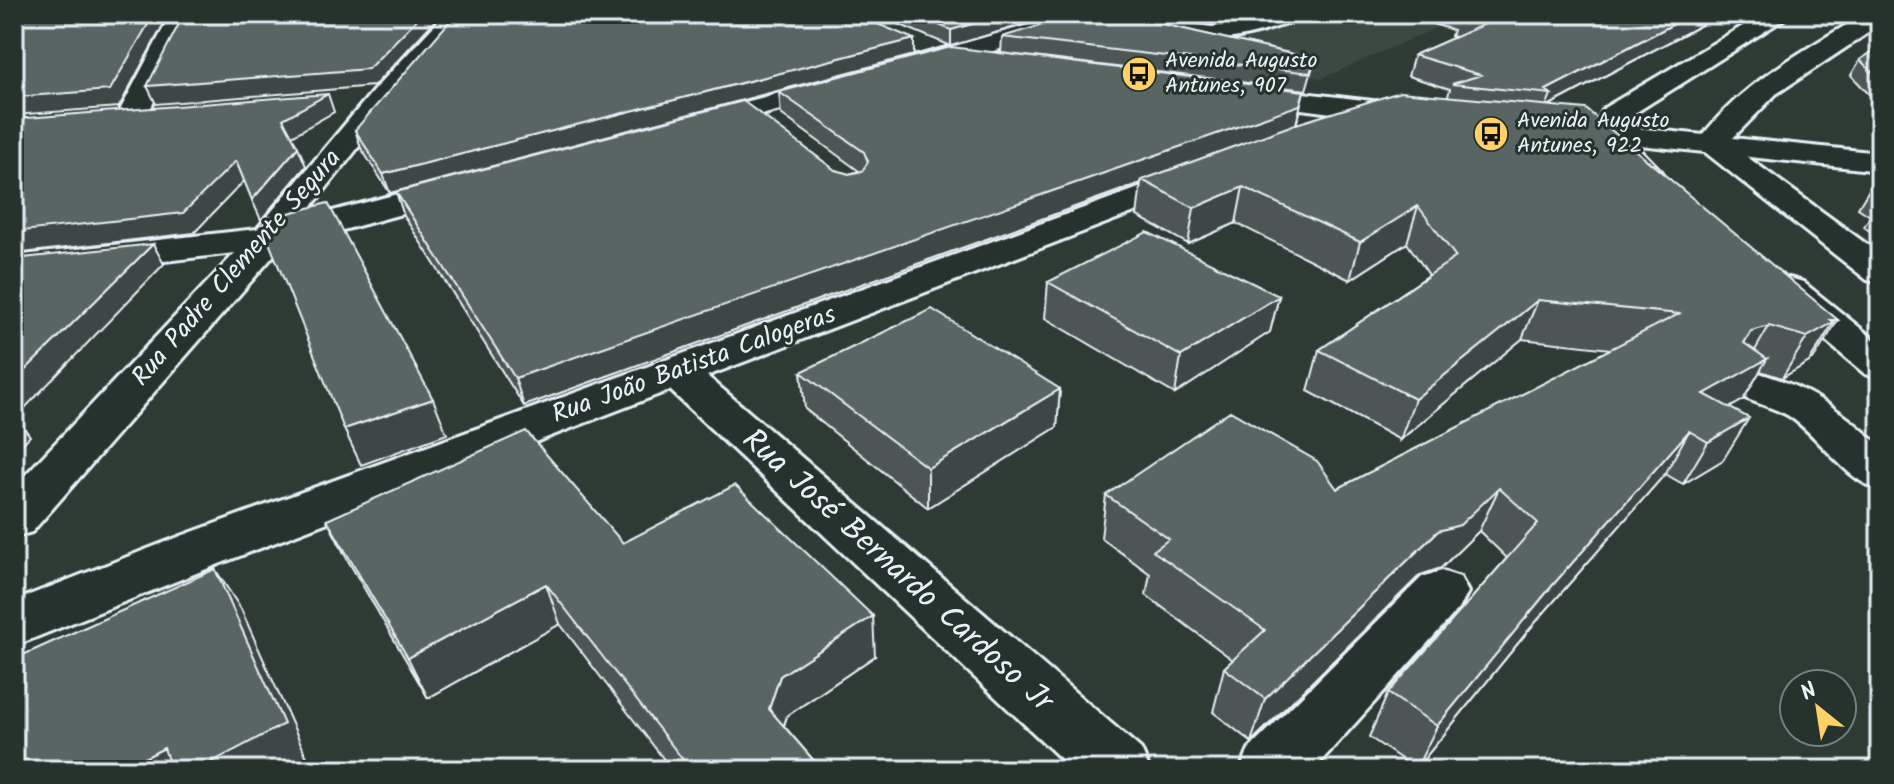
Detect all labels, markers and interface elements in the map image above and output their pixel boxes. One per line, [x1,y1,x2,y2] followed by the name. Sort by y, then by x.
[1165,44,1318,104] place label: Avenida Augusto Antunes, 907
[1120,55,1158,93] bus stop icon: Avenida Augusto Antunes, 907
[1517,104,1670,164] place label: Avenida Augusto Antunes, 922
[1472,115,1510,153] bus stop icon: Avenida Augusto Antunes, 922
[122,140,352,396] street label: Rua Padre Clemente Segura
[546,294,842,436] street label: Rua João Batista Calogeras
[729,417,1066,727] street label: Rua José Bernardo Cardoso Jr
[1778,668,1858,748] north arrow
[1794,674,1824,711] text: N

